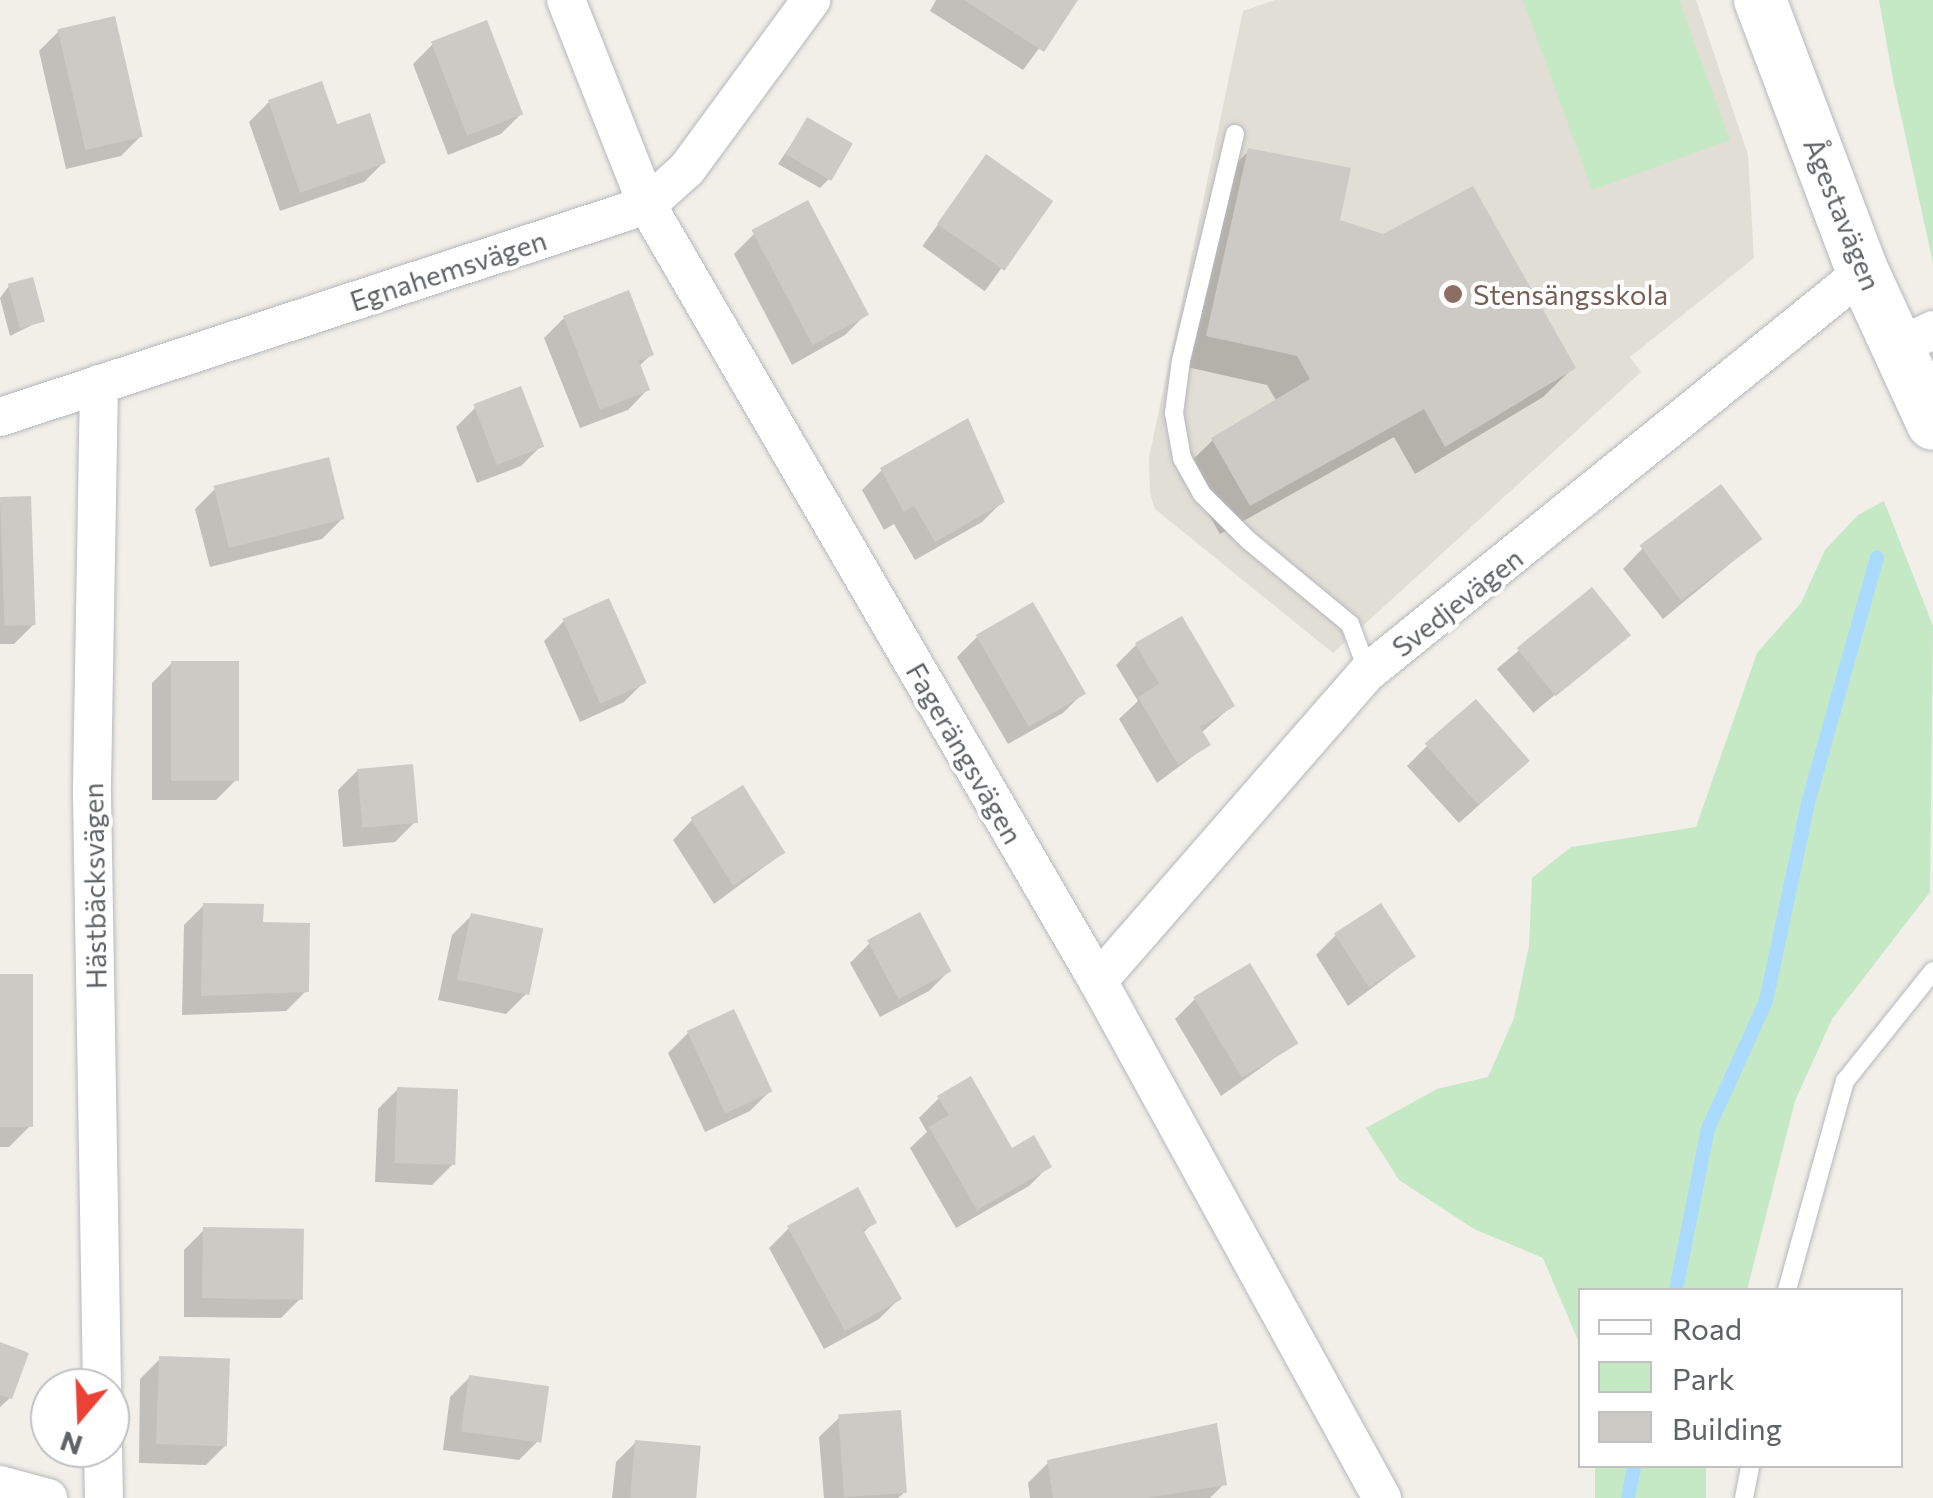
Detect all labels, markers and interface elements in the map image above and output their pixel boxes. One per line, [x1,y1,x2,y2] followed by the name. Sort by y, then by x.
[1797,133,1889,295] street label: Ågestavägen
[346,222,550,318] street label: Egnahemsvägen
[1473,277,1668,311] place label: Stensängsskola
[1442,283,1464,305] marker: Stensängsskola
[1385,541,1529,663] street label: Svedjevägen
[900,657,1030,849] street label: Fagerängsvägen
[75,782,113,990] street label: Hästbäcksvägen
[1578,1288,1903,1468] legend
[1672,1309,1742,1346] text: Road
[1672,1359,1735,1396] text: Park
[30,1368,130,1468] north arrow
[1672,1409,1782,1446] text: Building
[55,1425,86,1464] text: N

